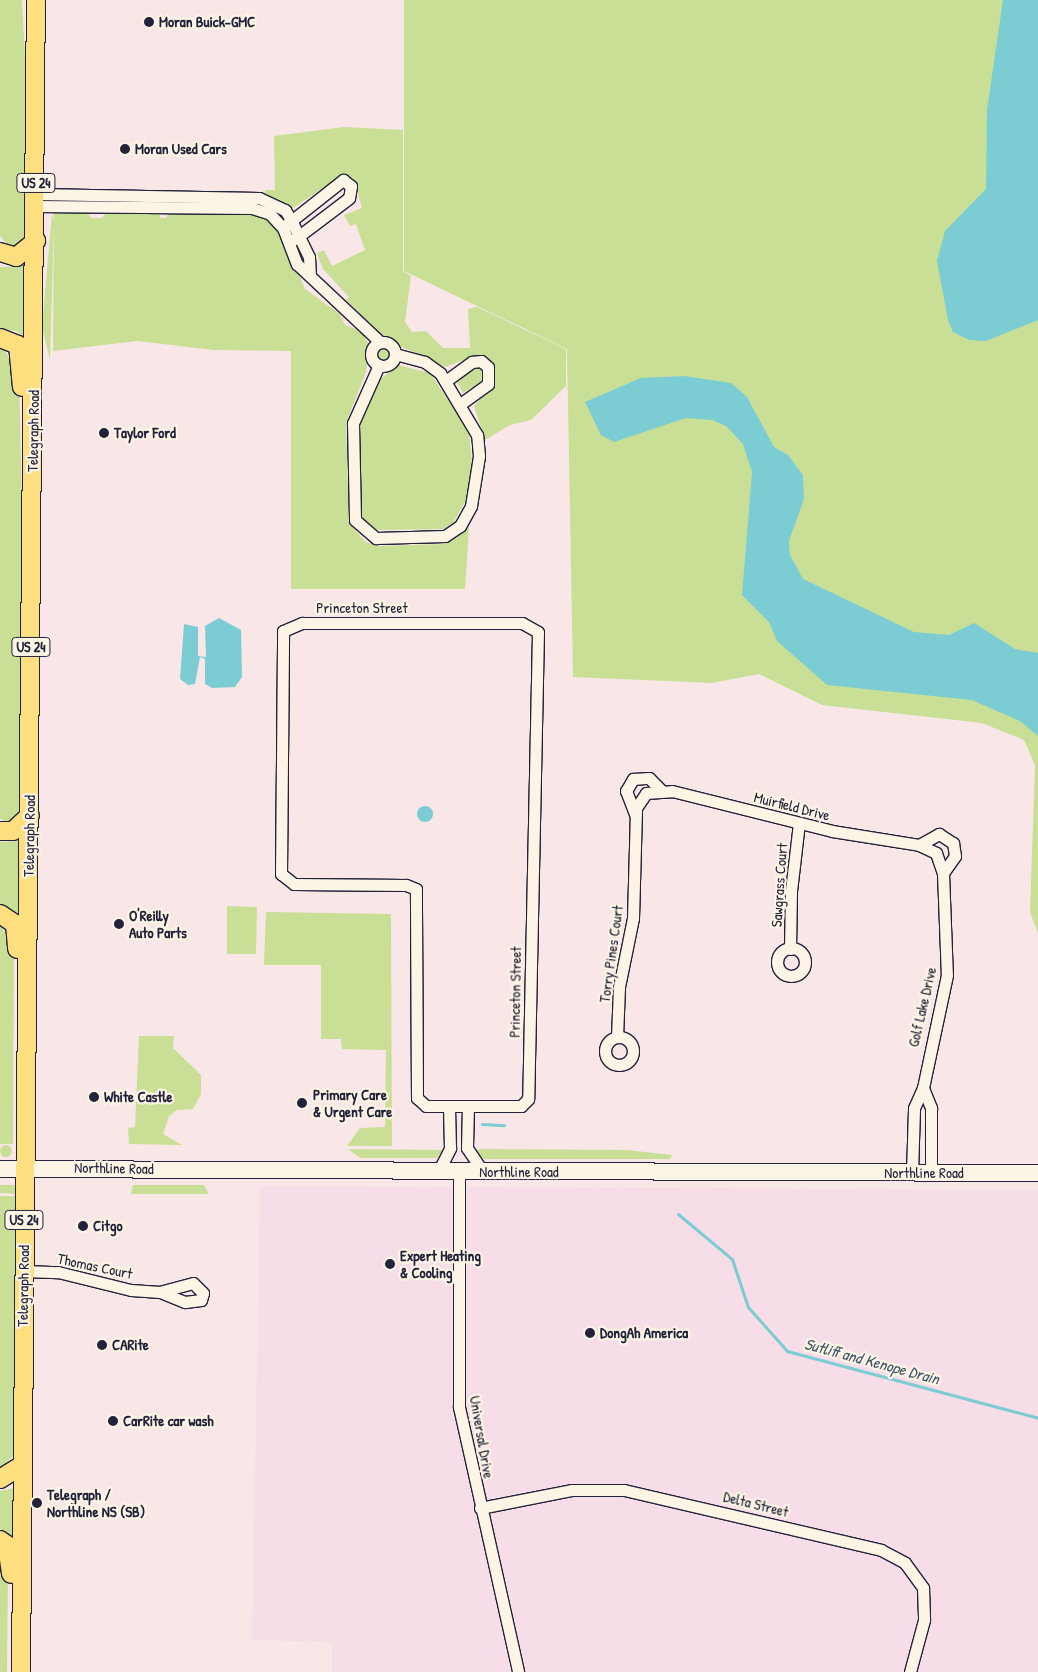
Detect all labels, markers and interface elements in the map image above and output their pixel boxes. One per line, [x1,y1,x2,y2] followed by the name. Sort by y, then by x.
[159,13,255,31] place label: Moran Buick-GMC
[143,16,155,28] marker: Moran Buick-GMC
[135,140,227,158] place label: Moran Used Cars
[119,143,131,155] marker: Moran Used Cars
[16,172,56,194] road number: US 24
[23,390,43,472] street label: Telegraph Road
[114,424,176,442] place label: Taylor Ford
[98,427,110,439] marker: Taylor Ford
[316,599,408,617] street label: Princeton Street
[11,636,51,659] road number: US 24
[752,788,832,824] street label: Muirfield Drive
[19,795,39,877] street label: Telegraph Road
[767,842,791,928] street label: Sawgrass Court
[595,904,627,1004] street label: Torry Pines Court
[129,906,187,941] place label: O'Reilly Auto Parts
[113,918,125,930] marker: O'Reilly Auto Parts
[505,946,525,1038] street label: Princeton Street
[904,965,940,1049] street label: Golf Lake Drive
[313,1085,392,1120] place label: Primary Care & Urgent Care
[104,1088,172,1106] place label: White Castle
[88,1091,100,1103] marker: White Castle
[295,1096,309,1110] marker: Primary Care & Urgent Care
[74,1158,154,1178] street label: Northline Road
[479,1163,559,1181] street label: Northline Road
[884,1164,964,1182] street label: Northline Road
[4,1208,44,1232] road number: US 24
[93,1217,122,1235] place label: Citgo
[77,1220,89,1232] marker: Citgo
[13,1245,33,1327] street label: Telegraph Road
[400,1246,481,1281] place label: Expert Heating & Cooling
[56,1249,134,1283] street label: Thomas Court
[384,1258,396,1270] marker: Expert Heating & Cooling
[600,1324,688,1342] place label: DongAh America
[584,1327,596,1339] marker: DongAh America
[803,1334,941,1388] water label: Sutliff and Kenope Drain
[112,1336,149,1354] place label: CARite
[96,1339,108,1351] marker: CARite
[466,1394,498,1480] street label: Universal Drive
[123,1412,213,1430] place label: CarRite car wash
[107,1415,119,1427] marker: CarRite car wash
[47,1485,145,1520] place label: Telegraph / Northline NS (SB)
[722,1487,790,1521] street label: Delta Street
[31,1497,43,1509] marker: Telegraph / Northline NS (SB)

